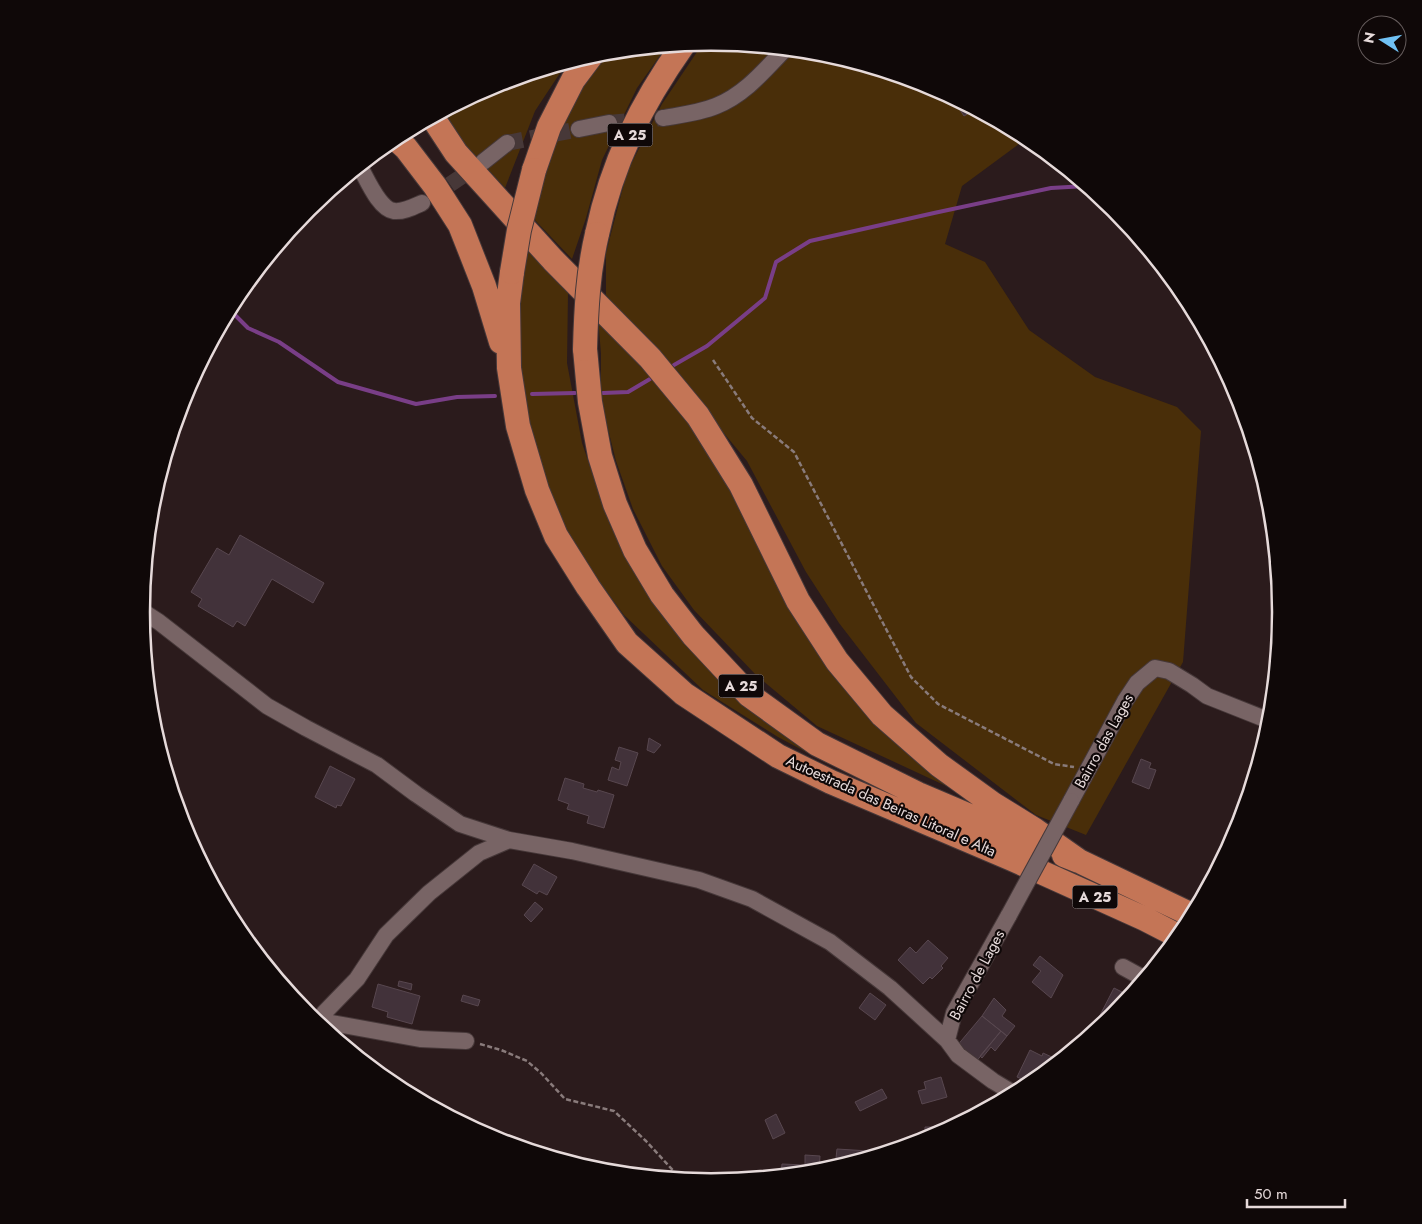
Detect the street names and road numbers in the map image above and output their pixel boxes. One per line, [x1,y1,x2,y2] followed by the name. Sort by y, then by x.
[608,124,652,146] road number: A 25
[718,674,764,698] road number: A 25
[1069,690,1139,792] street label: Bairro das Lages
[783,750,999,862] street label: Autoestrada das Beiras Litoral e Alta
[1072,886,1118,909] road number: A 25
[944,926,1010,1024] street label: Bairro de Lages

